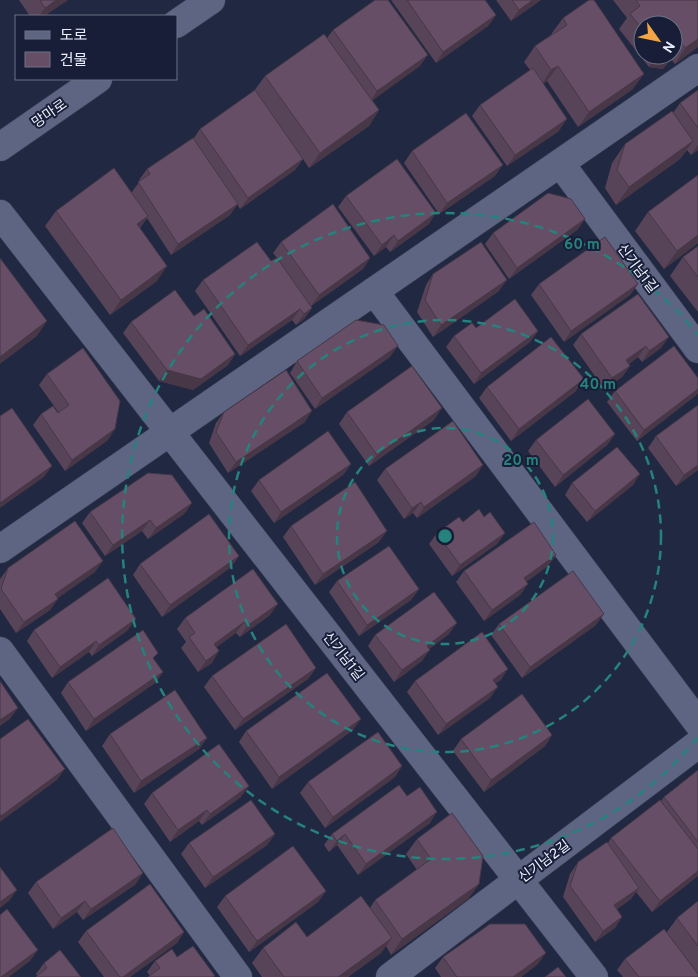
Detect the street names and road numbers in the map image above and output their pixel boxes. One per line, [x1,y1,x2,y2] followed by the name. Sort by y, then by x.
[29,96,71,132] street label: 망마로
[613,241,661,297] street label: 신기남1길
[319,629,367,685] street label: 신기남1길
[516,837,574,887] street label: 신기남2길

